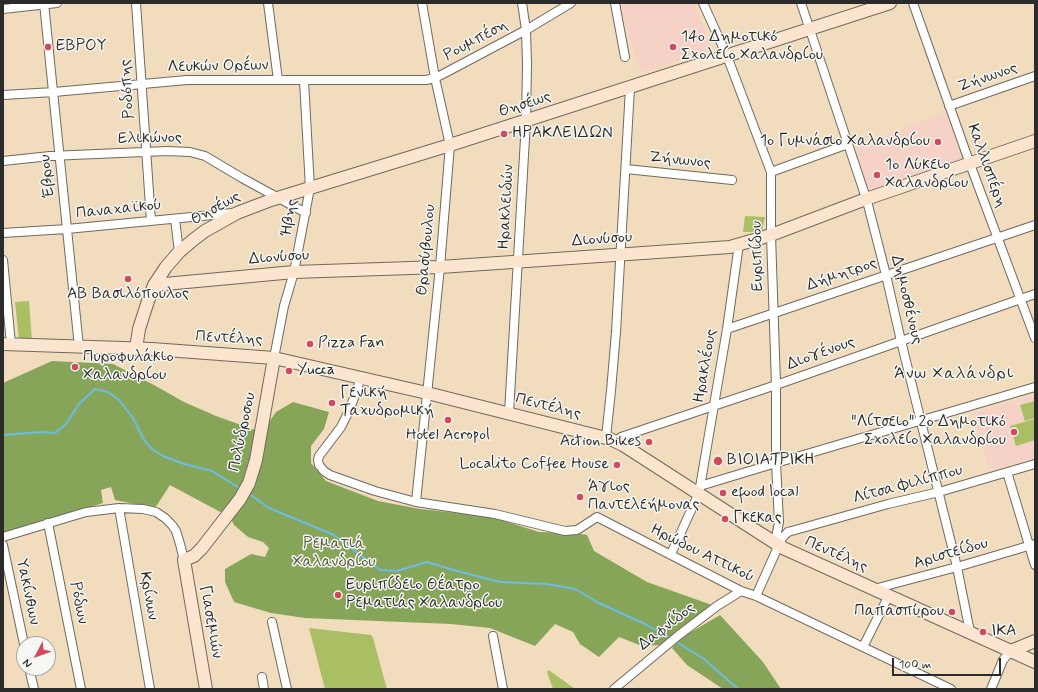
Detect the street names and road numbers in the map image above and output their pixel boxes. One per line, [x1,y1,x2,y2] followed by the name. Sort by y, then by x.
[441,16,511,66] street label: Ρουμπέση
[167,57,269,77] street label: Λευκών Ορέων
[116,58,140,120] street label: Ροδόπης
[956,59,1020,97] street label: Ζήνωνος
[497,88,553,122] street label: Θησέως
[962,122,1010,210] street label: Καλλισπέρη
[118,129,182,149] street label: Ελικώνος
[648,148,712,174] street label: Ζήνωνος
[36,153,60,199] street label: Έβρου
[495,164,519,250] street label: Ηρακλειδών
[188,188,244,230] street label: Θησέως
[75,196,163,224] street label: Παναχαϊκού
[277,198,303,238] street label: Ήβης
[413,204,441,296] street label: Θρασύβουλου
[748,221,768,291] street label: Ευριπίδου
[571,228,633,252] street label: Διονύσου
[248,246,310,270] street label: Διονύσου
[886,253,926,347] street label: Δημοσθένους
[804,254,880,296] street label: Δήμητρος
[195,328,263,350] street label: Πεντέλης
[690,328,722,404] street label: Ηρακλέους
[784,333,858,375] street label: Διογένους
[513,390,583,424] street label: Πεντέλης
[225,391,261,473] street label: Πολύδροσου
[851,461,965,509] street label: Λίτσα Φιλίππου
[647,521,757,587] street label: Ηρώδου Αττικού
[801,533,871,577] street label: Πεντέλης
[912,534,990,574] street label: Αριστείδου
[11,557,43,627] street label: Υακίνθων
[134,570,162,622] street label: Κρίνων
[64,580,92,626] street label: Ρόδων
[194,584,226,660] street label: Γιασεμιών
[635,599,699,655] street label: Δαφνίδος

